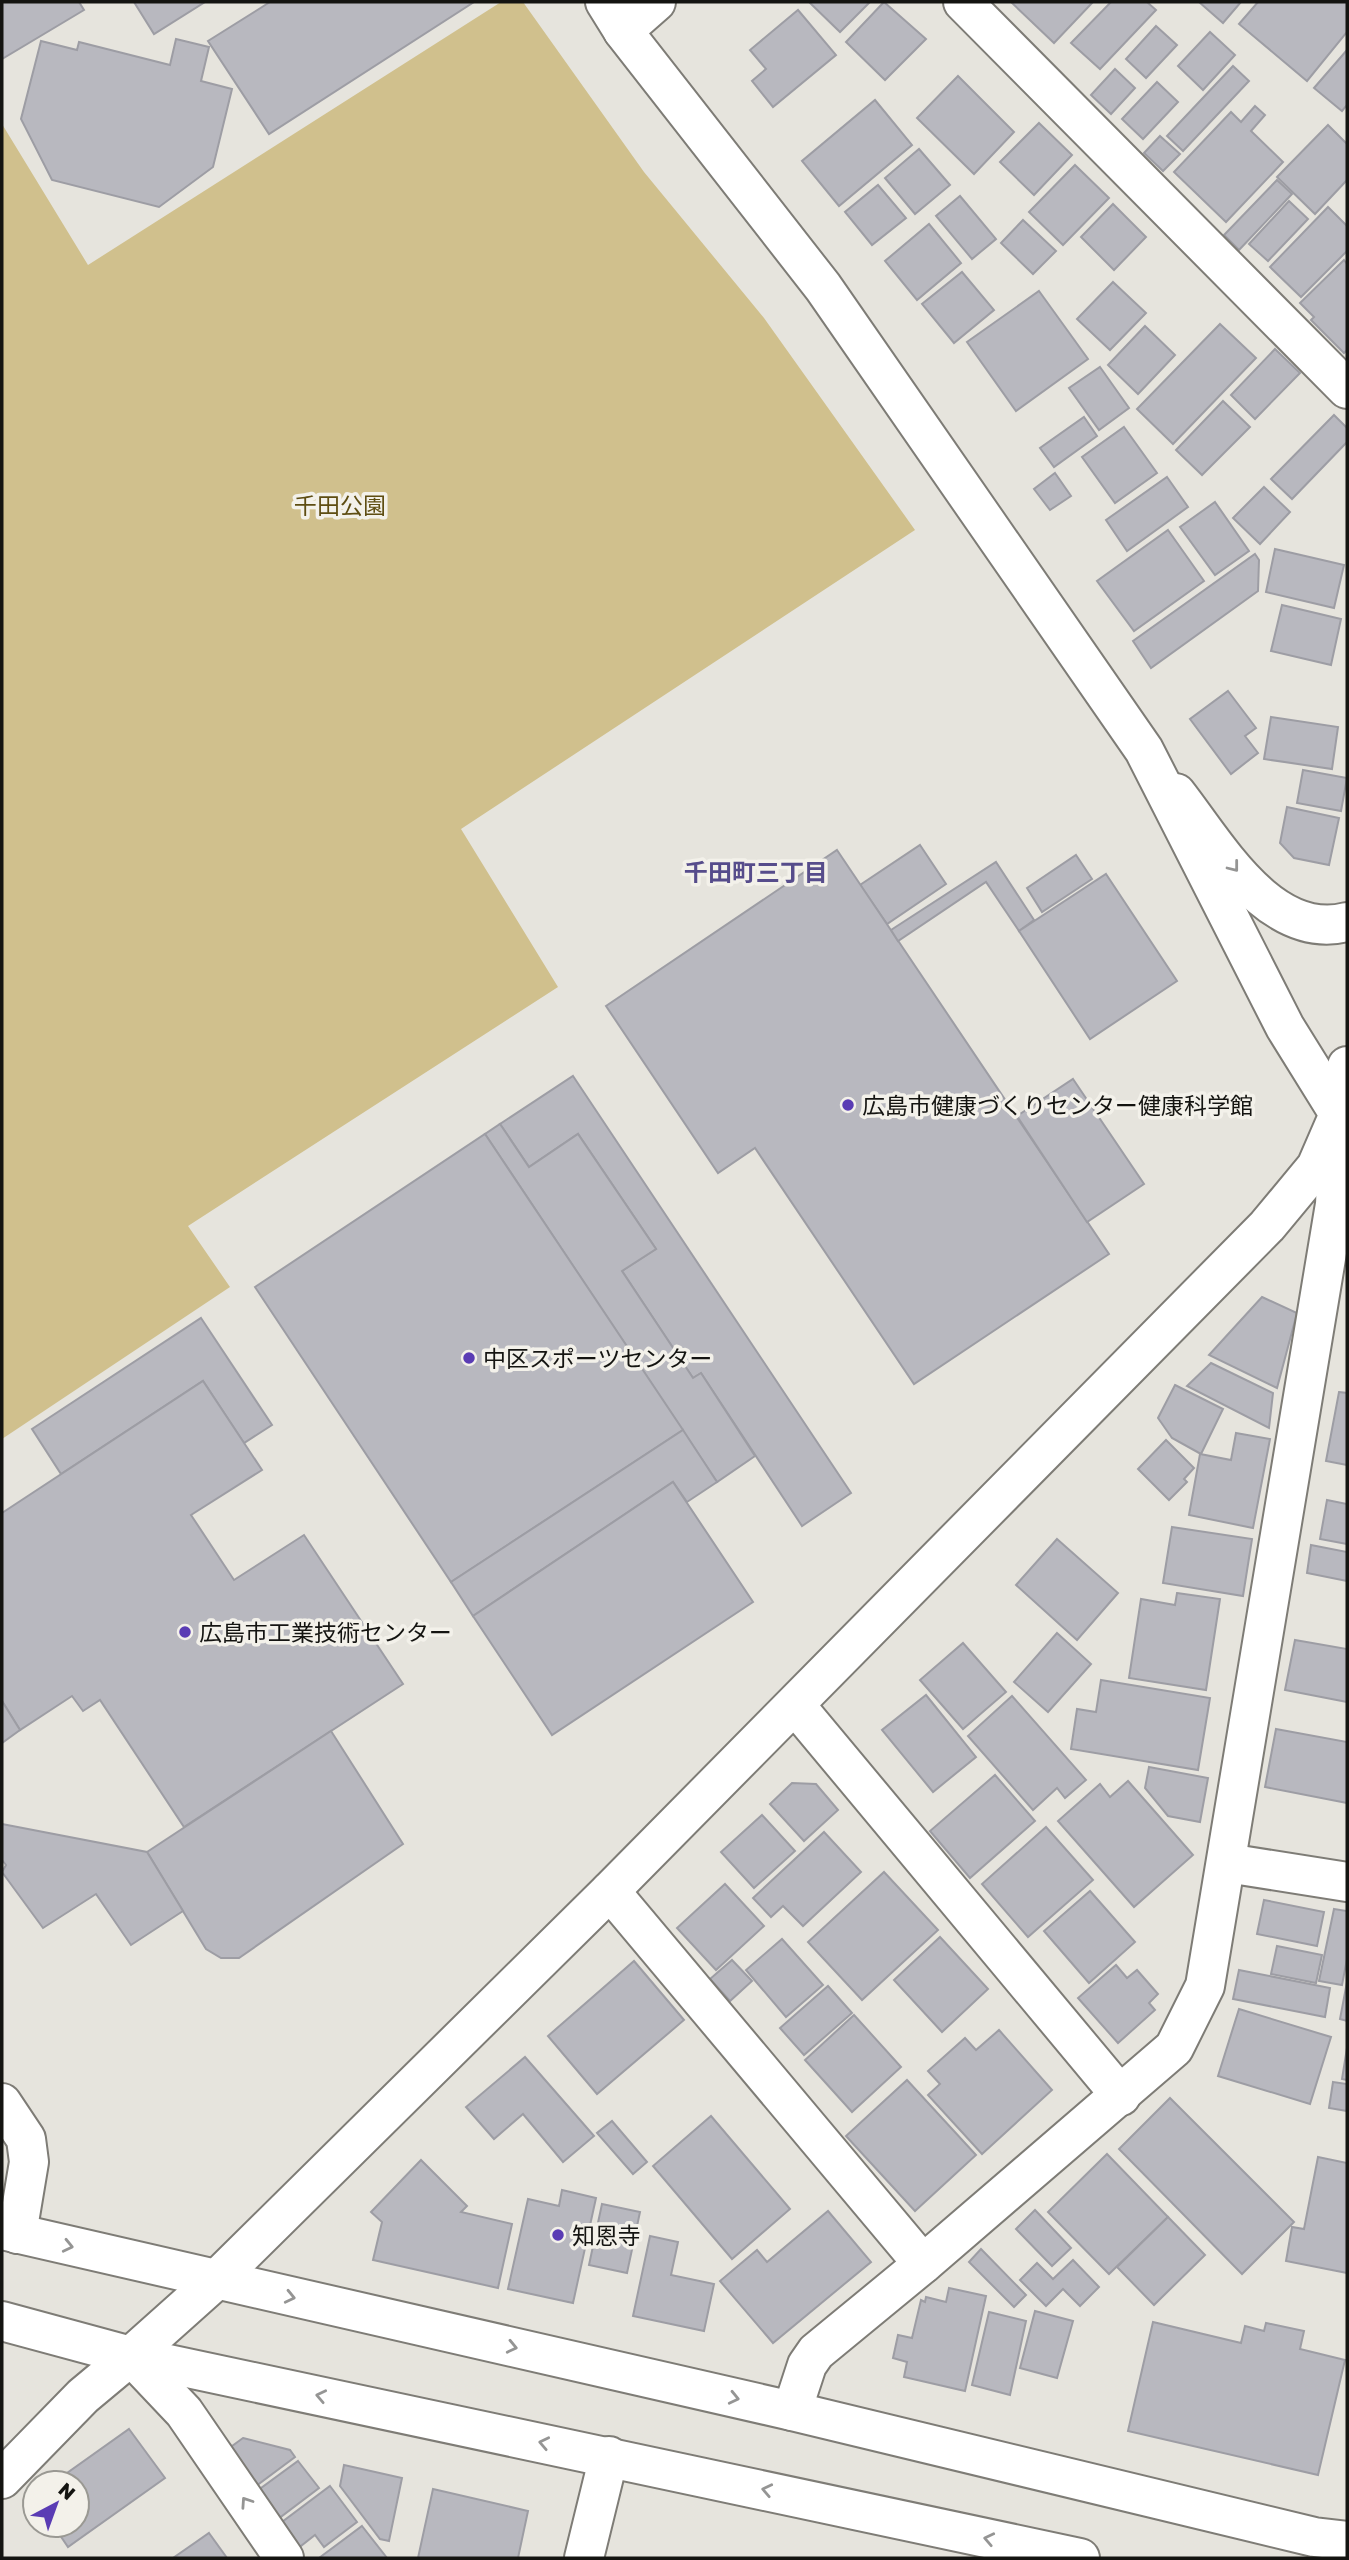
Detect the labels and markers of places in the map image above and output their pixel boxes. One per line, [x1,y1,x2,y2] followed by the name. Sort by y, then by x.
[862,1091,1253,1119] place label: 広島市健康づくりセンター健康科学館
[840,1097,856,1113] marker: 広島市健康づくりセンター健康科学館
[483,1344,713,1372] place label: 中区スポーツセンター
[461,1350,477,1366] marker: 中区スポーツセンター
[199,1618,452,1646] place label: 広島市工業技術センター
[177,1624,193,1640] marker: 広島市工業技術センター
[572,2221,641,2249] place label: 知恩寺
[550,2227,566,2243] marker: 知恩寺

